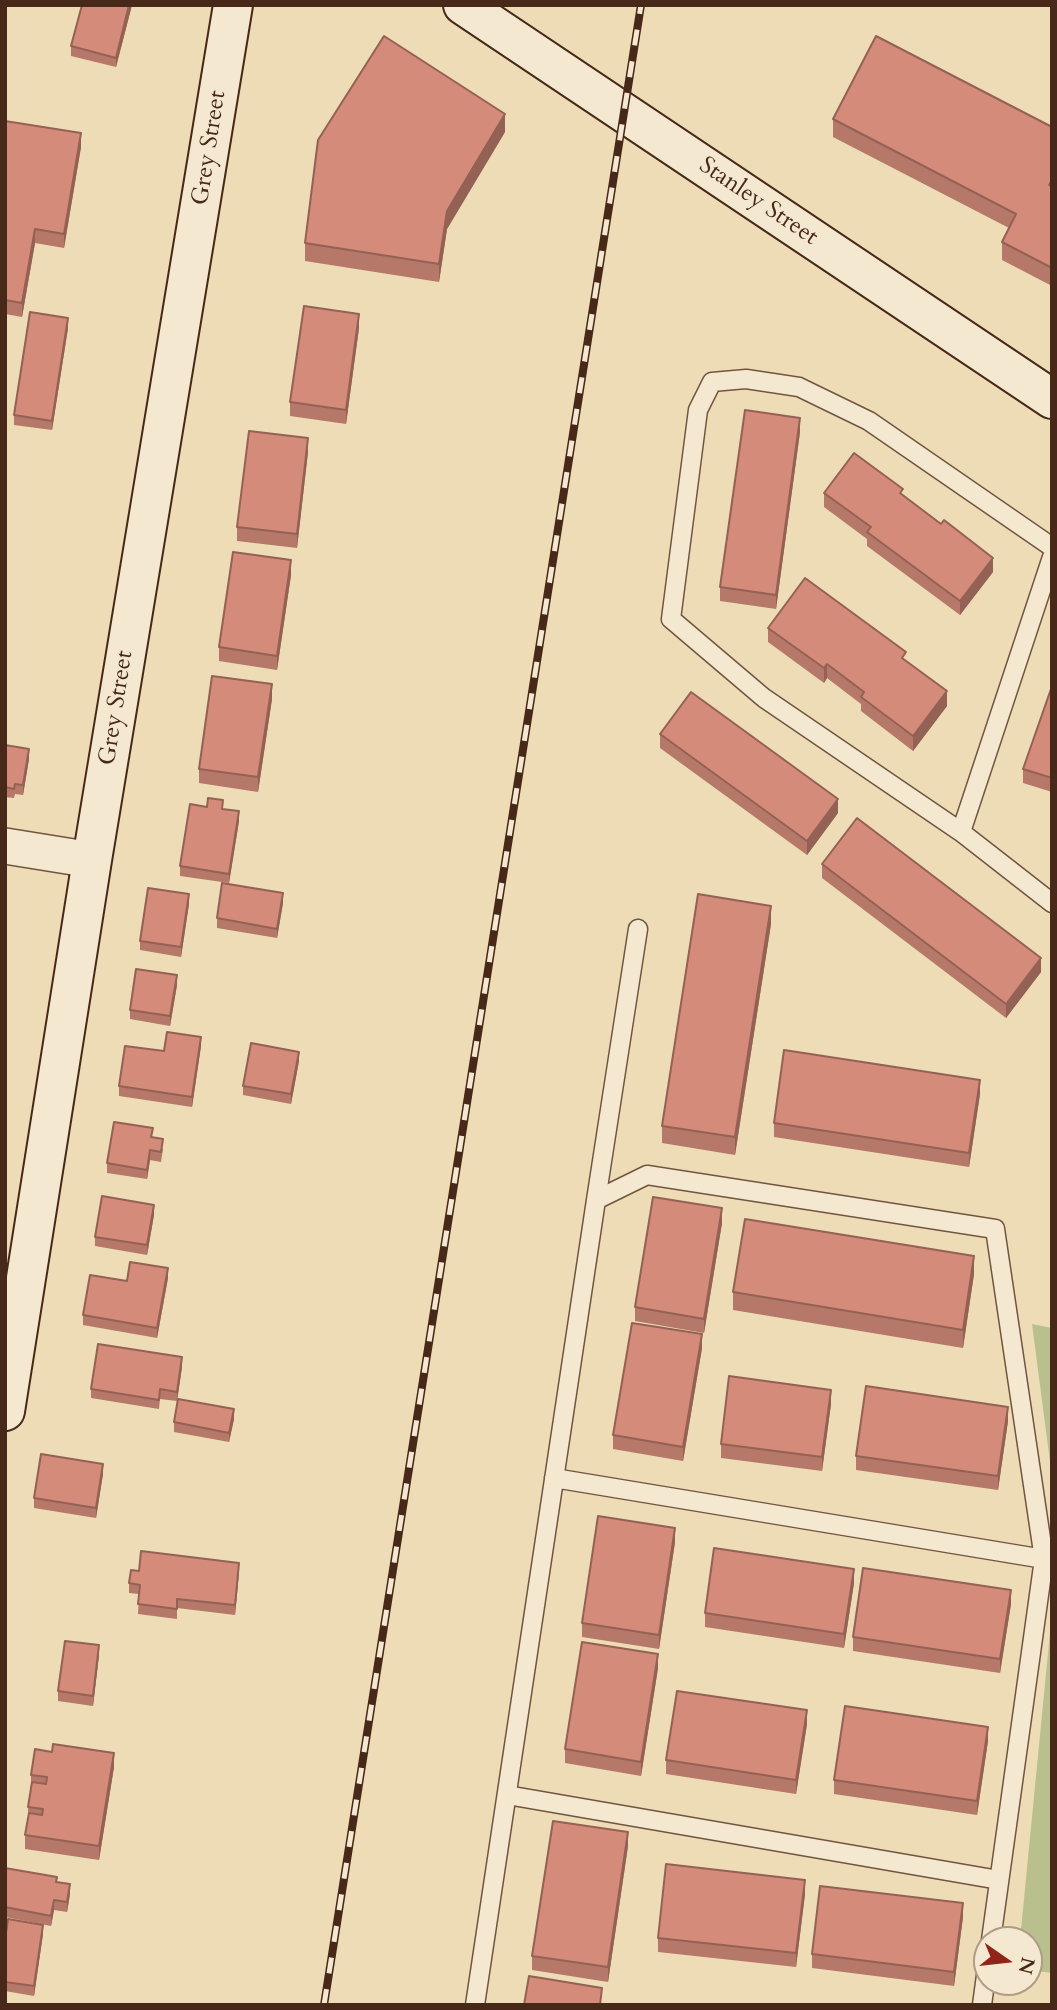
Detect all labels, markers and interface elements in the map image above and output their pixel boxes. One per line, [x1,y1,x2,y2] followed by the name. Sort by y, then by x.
[187,89,233,207] street label: Grey Street
[693,152,823,252] street label: Stanley Street
[94,649,140,767] street label: Grey Street
[973,1926,1043,1996] north arrow
[1012,1954,1041,1977] text: N

